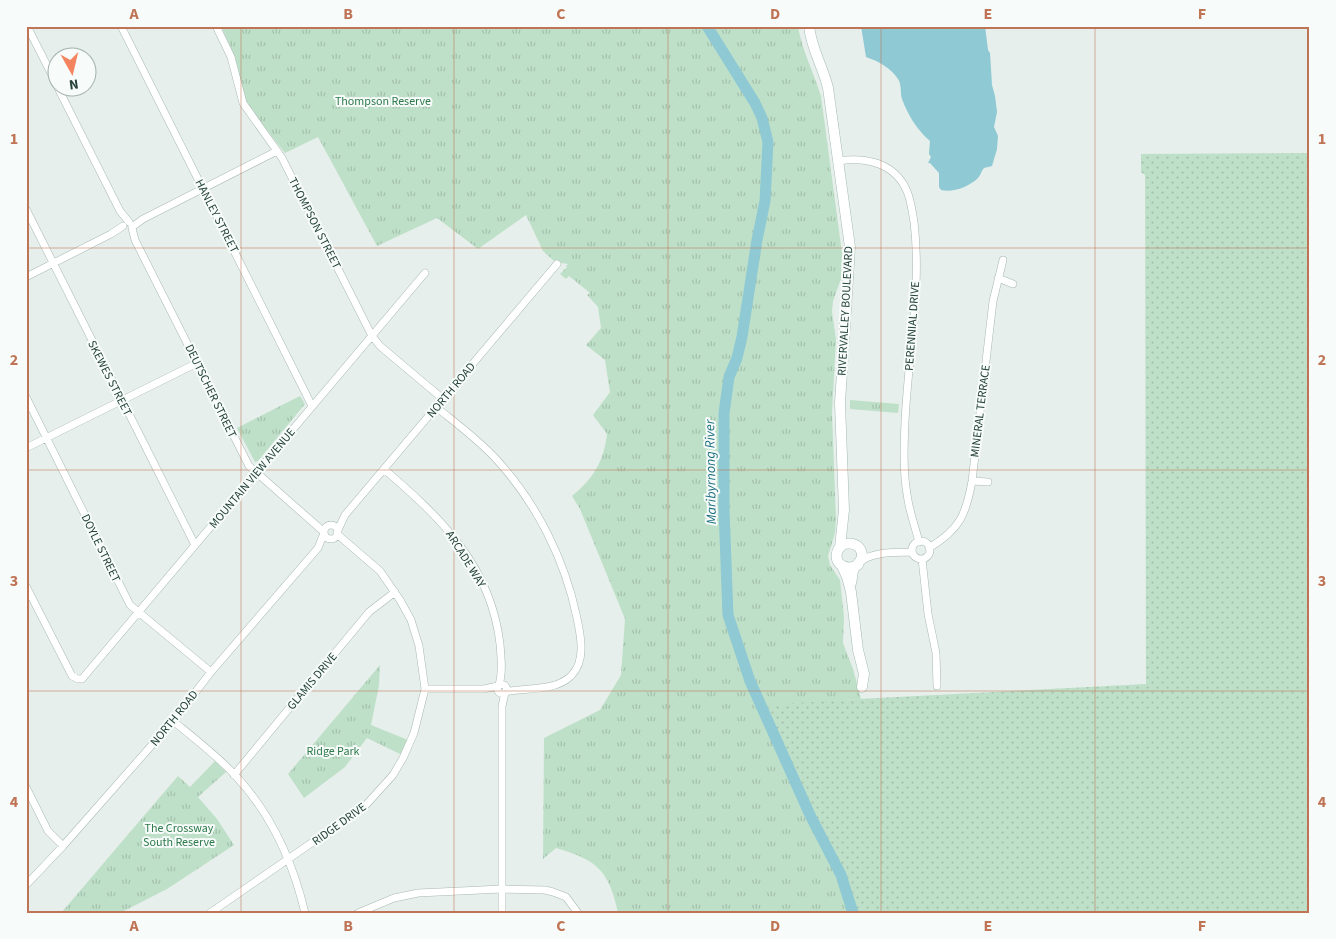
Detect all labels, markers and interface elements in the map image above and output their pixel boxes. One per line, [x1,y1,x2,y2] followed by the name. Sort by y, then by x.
[128,3,139,25] text: A
[343,3,353,25] text: B
[556,3,566,25] text: C
[770,3,780,25] text: D
[984,3,992,25] text: E
[1198,3,1206,25] text: F
[48,48,98,98] north arrow
[68,73,80,94] text: N
[335,93,431,110] park label: Thompson Reserve
[10,128,18,150] text: 1
[1318,128,1326,150] text: 1
[284,175,345,272] street label: THOMPSON STREET
[191,176,243,257] street label: HANLEY STREET
[834,246,857,376] street label: RIVERVALLEY BOULEVARD
[901,281,924,371] street label: PERENNIAL DRIVE
[83,337,136,419] street label: SKEWES STREET
[180,341,241,442] street label: DEUTSCHER STREET
[10,349,18,371] text: 2
[1318,349,1326,371] text: 2
[423,359,480,422] street label: NORTH ROAD
[966,364,995,458] street label: MINERAL TERRACE
[700,418,722,525] water label: Maribyrnong River
[205,425,299,532] street label: MOUNTAIN VIEW AVENUE
[77,511,125,586] street label: DOYLE STREET
[441,527,490,591] street label: ARCADE WAY
[10,570,18,592] text: 3
[1318,570,1326,592] text: 3
[283,649,342,714] street label: GLAMIS DRIVE
[147,687,202,750] street label: NORTH ROAD
[306,743,360,760] park label: Ridge Park
[10,791,19,813] text: 4
[1318,791,1327,813] text: 4
[309,799,370,850] street label: RIDGE DRIVE
[143,820,215,851] park label: The Crossway South Reserve
[128,915,139,937] text: A
[343,915,353,937] text: B
[556,915,566,937] text: C
[770,915,780,937] text: D
[984,915,992,937] text: E
[1198,915,1206,937] text: F

